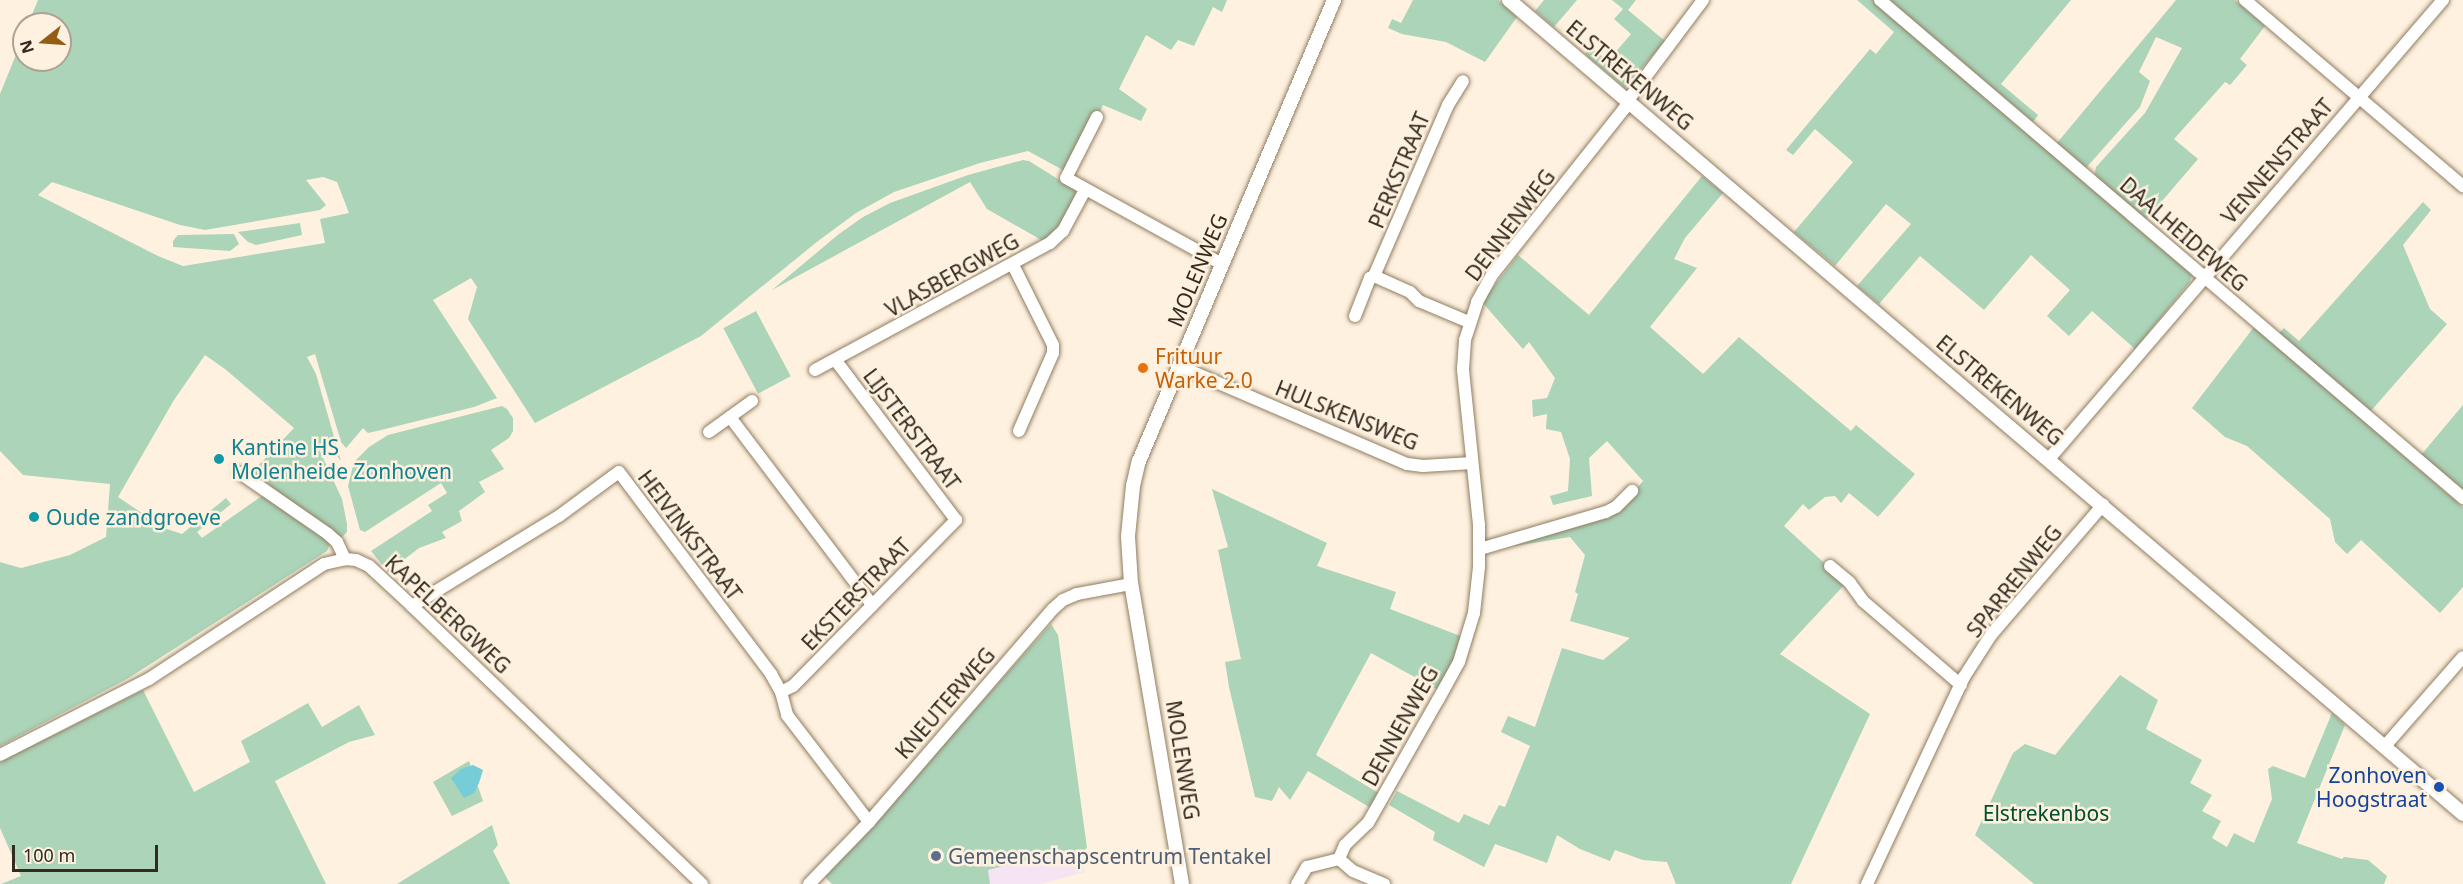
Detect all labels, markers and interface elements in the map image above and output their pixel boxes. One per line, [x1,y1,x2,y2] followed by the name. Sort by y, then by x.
[12,12,72,72] north arrow
[1561,15,1699,135] street label: ELSTREKENWEG
[14,37,39,56] text: N
[2216,93,2338,229] street label: VENNENSTRAAT
[1363,108,1435,232] street label: PERKSTRAAT
[1460,164,1560,286] street label: DENNENWEG
[2115,172,2253,296] street label: DAALHEIDEWEG
[1162,210,1232,330] street label: MOLENWEG
[881,228,1023,322] street label: VLASBERGWEG
[1931,330,2069,450] street label: ELSTREKENWEG
[1155,343,1253,393] place label: Frituur Warke 2.0
[1136,361,1150,375] marker: Frituur Warke 2.0
[858,363,966,495] street label: LIJSTERSTRAAT
[1272,375,1422,455] street label: HULSKENSWEG
[231,434,452,484] place label: Kantine HS Molenheide Zonhoven
[212,452,226,466] marker: Kantine HS Molenheide Zonhoven
[633,465,747,605] street label: HEIVINKSTRAAT
[46,504,221,530] place label: Oude zandgroeve
[27,510,41,524] marker: Oude zandgroeve
[1961,520,2067,642] street label: SPARRENWEG
[796,533,916,655] street label: EKSTERSTRAAT
[380,550,516,678] street label: KAPELBERGWEG
[890,642,1000,764] street label: KNEUTERWEG
[1357,662,1443,790] street label: DENNENWEG
[1161,698,1205,822] street label: MOLENWEG
[2316,762,2427,812] place label: Zonhoven Hoogstraat
[2432,780,2446,794] marker: Zonhoven Hoogstraat
[1983,800,2109,826] park label: Elstrekenbos
[15,833,160,871] scale bar
[23,843,75,867] text: 100 m
[948,843,1271,869] place label: Gemeenschapscentrum Tentakel
[929,849,943,863] marker: Gemeenschapscentrum Tentakel

